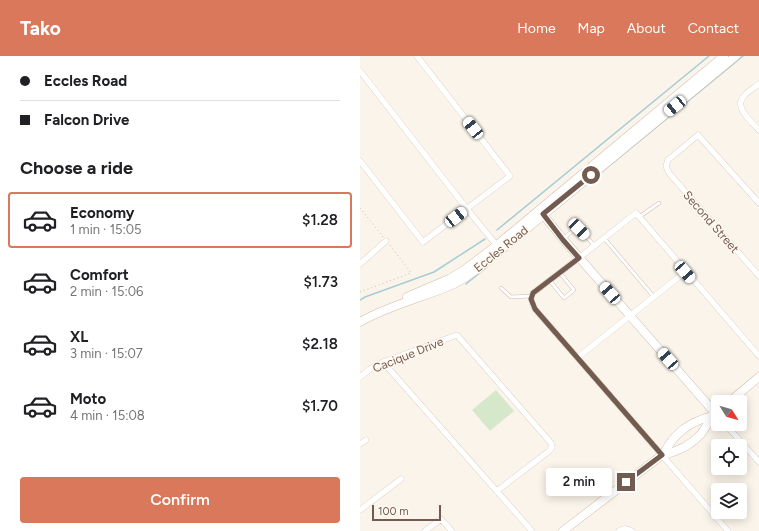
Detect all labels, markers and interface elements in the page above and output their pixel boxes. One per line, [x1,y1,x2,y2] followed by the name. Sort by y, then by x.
[20,17,61,40] text: Tako
[517,20,556,37] text: Home
[578,20,605,37] text: Map
[627,20,666,37] text: About
[688,20,739,37] text: Contact
[44,72,127,90] text: Eccles Road
[662,94,688,118] car
[44,111,129,129] text: Falcon Drive
[461,115,485,141] car
[20,157,133,179] text: Choose a ride
[582,166,600,184] route start
[680,188,742,256] street label: Second Street
[22,202,58,238] icon: car
[70,204,135,222] text: Economy
[443,205,469,229] car
[302,211,338,229] text: $1.28
[566,216,592,242] car
[70,222,142,237] text: 1 min · 15:05
[471,223,531,275] street label: Eccles Road
[673,259,697,285] car
[22,264,58,300] icon: car
[70,266,129,284] text: Comfort
[303,273,338,291] text: $1.73
[598,280,622,306] car
[70,284,143,299] text: 2 min · 15:06
[22,326,58,362] icon: car
[70,328,88,346] text: XL
[371,334,446,376] street label: Cacique Drive
[302,335,338,353] text: $2.18
[70,346,143,361] text: 3 min · 15:07
[656,346,680,372] car
[22,388,58,424] icon: car
[70,390,106,408] text: Moto
[711,395,747,431] north arrow
[711,395,747,519] map controls
[302,397,338,415] text: $1.70
[70,408,145,423] text: 4 min · 15:08
[711,439,747,475] button: locate
[546,468,612,496] callout: 2 min
[617,473,635,491] route end
[563,474,595,489] text: 2 min
[20,477,340,523] button: Confirm
[711,483,747,519] button: layers
[372,503,441,522] scale bar
[378,505,409,518] text: 100 m

